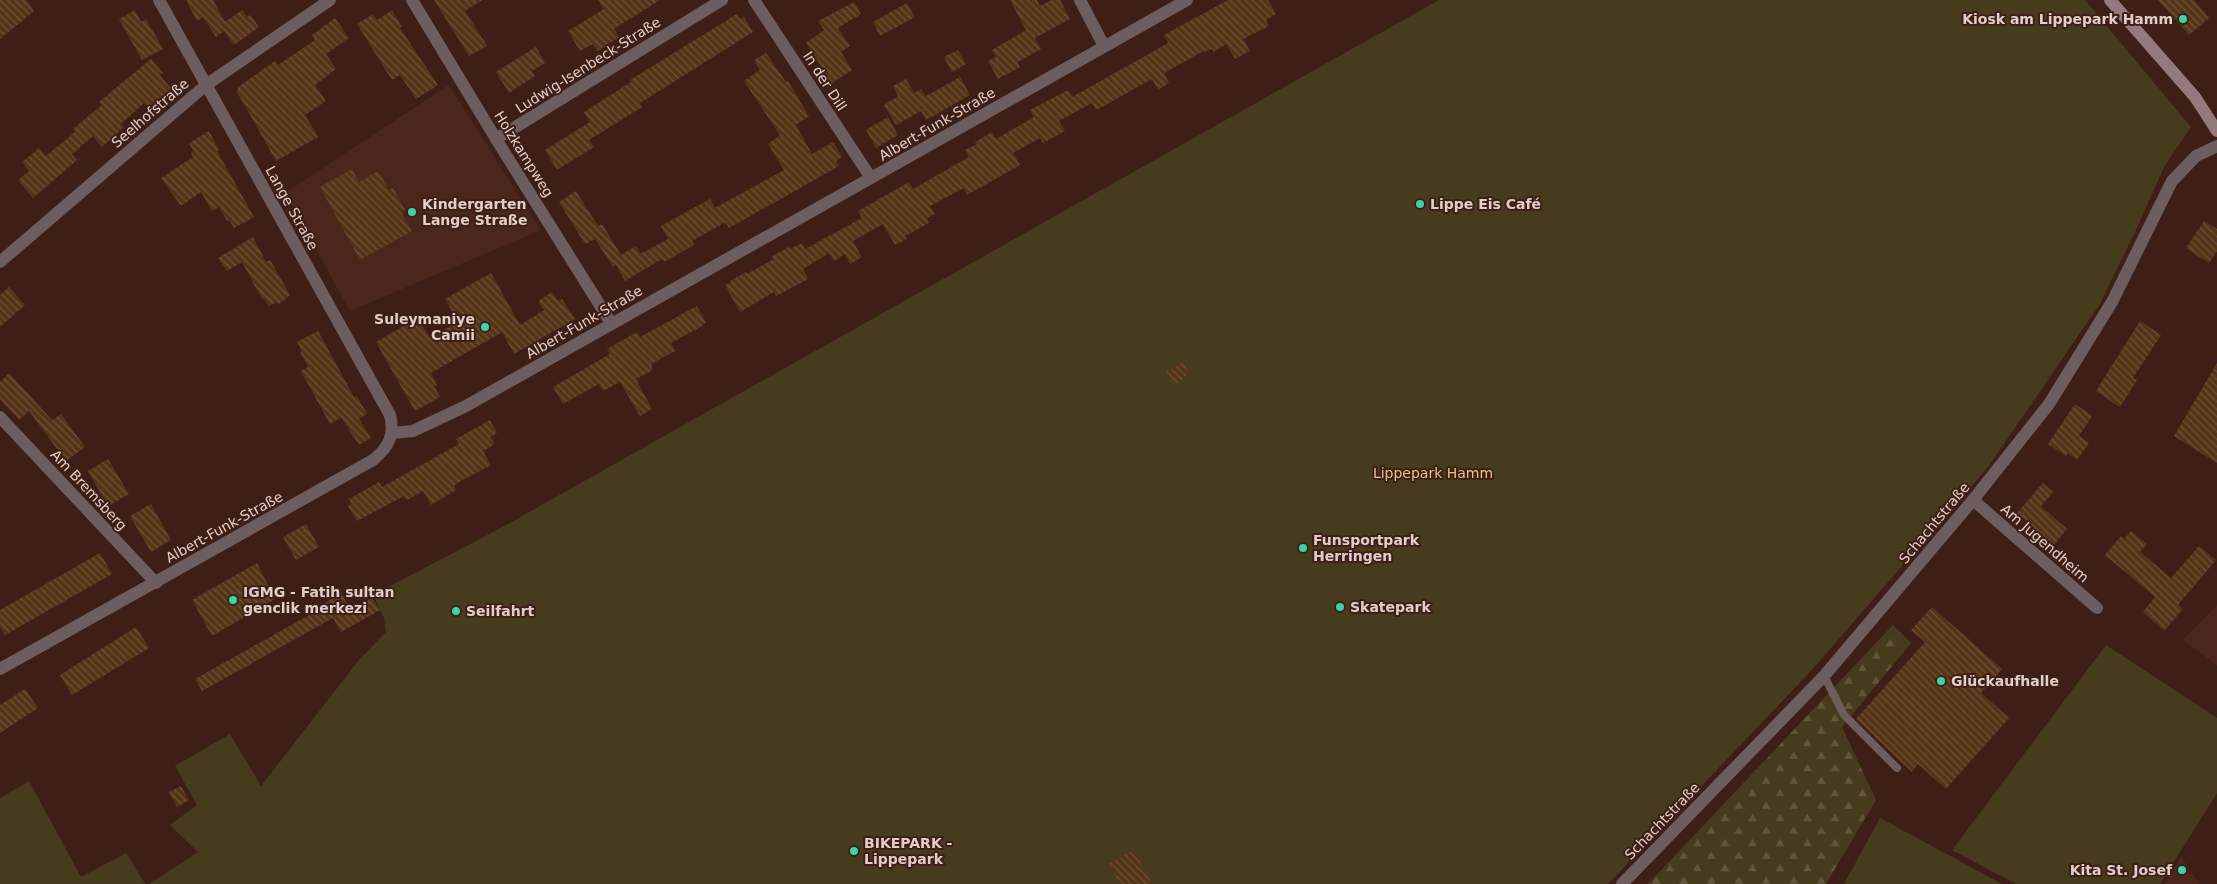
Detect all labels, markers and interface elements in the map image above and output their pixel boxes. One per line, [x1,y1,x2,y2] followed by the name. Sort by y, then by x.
[1962,11,2173,27] place label: Kiosk am Lippepark Hamm
[2177,13,2189,25] marker: Kiosk am Lippepark Hamm
[513,14,663,116] street label: Ludwig-Isenbeck-Straße
[800,48,850,114] street label: In der Dill
[108,75,192,151] street label: Seelhofstraße
[876,84,998,164] street label: Albert-Funk-Straße
[491,108,557,200] street label: Holzkampweg
[262,163,322,253] street label: Lange Straße
[422,196,527,228] place label: Kindergarten Lange Straße
[1430,196,1541,212] place label: Lippe Eis Café
[1414,198,1426,210] marker: Lippe Eis Café
[406,206,418,218] marker: Kindergarten Lange Straße
[523,282,645,362] street label: Albert-Funk-Straße
[374,311,475,343] place label: Suleymaniye Camii
[479,321,491,333] marker: Suleymaniye Camii
[48,446,130,534] street label: Am Bremsberg
[1373,465,1493,481] park label: Lippepark Hamm
[1896,479,1972,567] street label: Schachtstraße
[163,488,285,566] street label: Albert-Funk-Straße
[1998,501,2092,585] street label: Am Jugendheim
[1313,532,1420,564] place label: Funsportpark Herringen
[1297,542,1309,554] marker: Funsportpark Herringen
[243,584,394,616] place label: IGMG - Fatih sultan genclik merkezi
[227,594,239,606] marker: IGMG - Fatih sultan genclik merkezi
[1350,599,1431,615] place label: Skatepark
[1334,601,1346,613] marker: Skatepark
[466,603,535,619] place label: Seilfahrt
[450,605,462,617] marker: Seilfahrt
[1951,673,2059,689] place label: Glückaufhalle
[1935,675,1947,687] marker: Glückaufhalle
[1621,779,1703,863] street label: Schachtstraße
[864,835,953,867] place label: BIKEPARK - Lippepark
[848,845,860,857] marker: BIKEPARK - Lippepark
[2070,862,2173,878] place label: Kita St. Josef
[2176,864,2188,876] marker: Kita St. Josef

